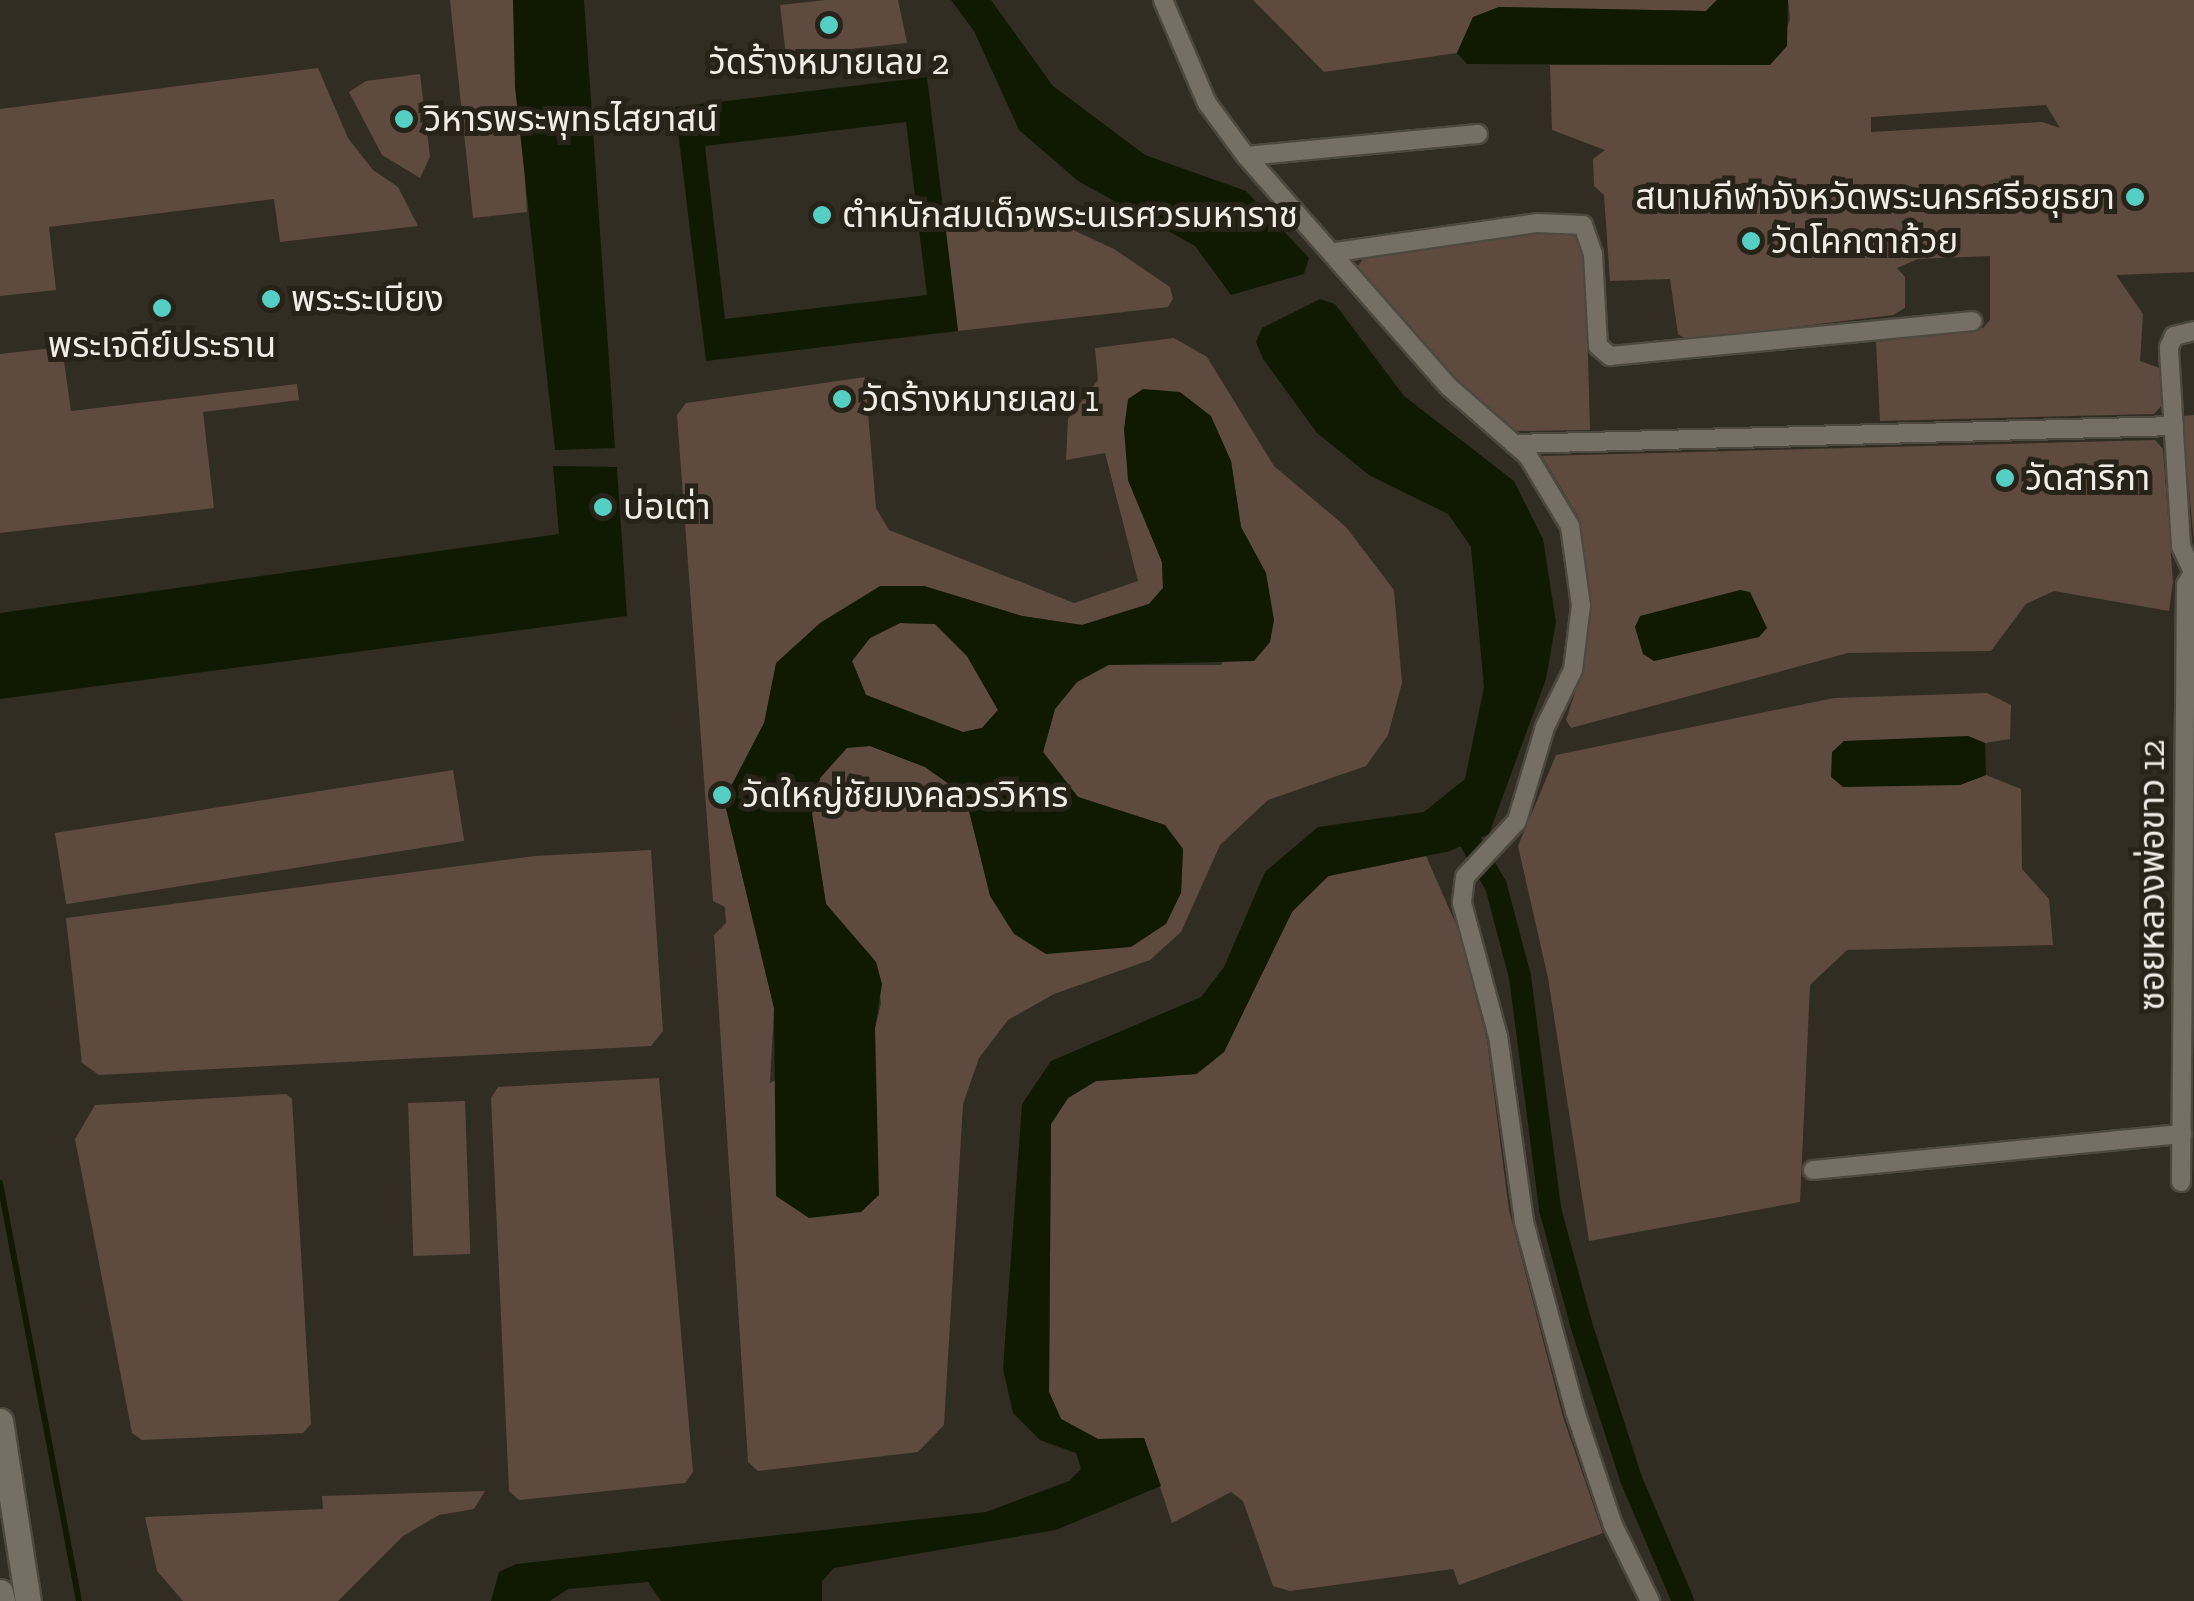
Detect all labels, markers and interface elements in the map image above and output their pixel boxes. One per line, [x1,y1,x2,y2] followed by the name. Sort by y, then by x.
[818,14,840,36] marker: วัดร้างหมายเลข 2
[709,41,949,83] place label: วัดร้างหมายเลข 2
[424,98,718,140] place label: วิหารพระพุทธไสยาสน์
[393,108,415,130] marker: วิหารพระพุทธไสยาสน์
[1635,176,2115,218] place label: สนามกีฬาจังหวัดพระนครศรีอยุธยา
[2124,186,2146,208] marker: สนามกีฬาจังหวัดพระนครศรีอยุธยา
[842,194,1298,236] place label: ตำหนักสมเด็จพระนเรศวรมหาราช
[811,204,833,226] marker: ตำหนักสมเด็จพระนเรศวรมหาราช
[1771,220,1958,262] place label: วัดโคกตาถ้วย
[1740,230,1762,252] marker: วัดโคกตาถ้วย
[291,278,444,320] place label: พระระเบียง
[260,288,282,310] marker: พระระเบียง
[151,297,173,319] marker: พระเจดีย์ประธาน
[48,324,276,366] place label: พระเจดีย์ประธาน
[862,378,1098,420] place label: วัดร้างหมายเลข 1
[831,388,853,410] marker: วัดร้างหมายเลข 1
[2025,457,2150,499] place label: วัดสาริกา
[1994,467,2016,489] marker: วัดสาริกา
[623,486,711,528] place label: บ่อเต่า
[592,496,614,518] marker: บ่อเต่า
[2131,739,2173,1011] street label: ซอยหลวงพ่อขาว 12
[742,774,1068,816] place label: วัดใหญ่ชัยมงคลวรวิหาร
[711,784,733,806] marker: วัดใหญ่ชัยมงคลวรวิหาร

